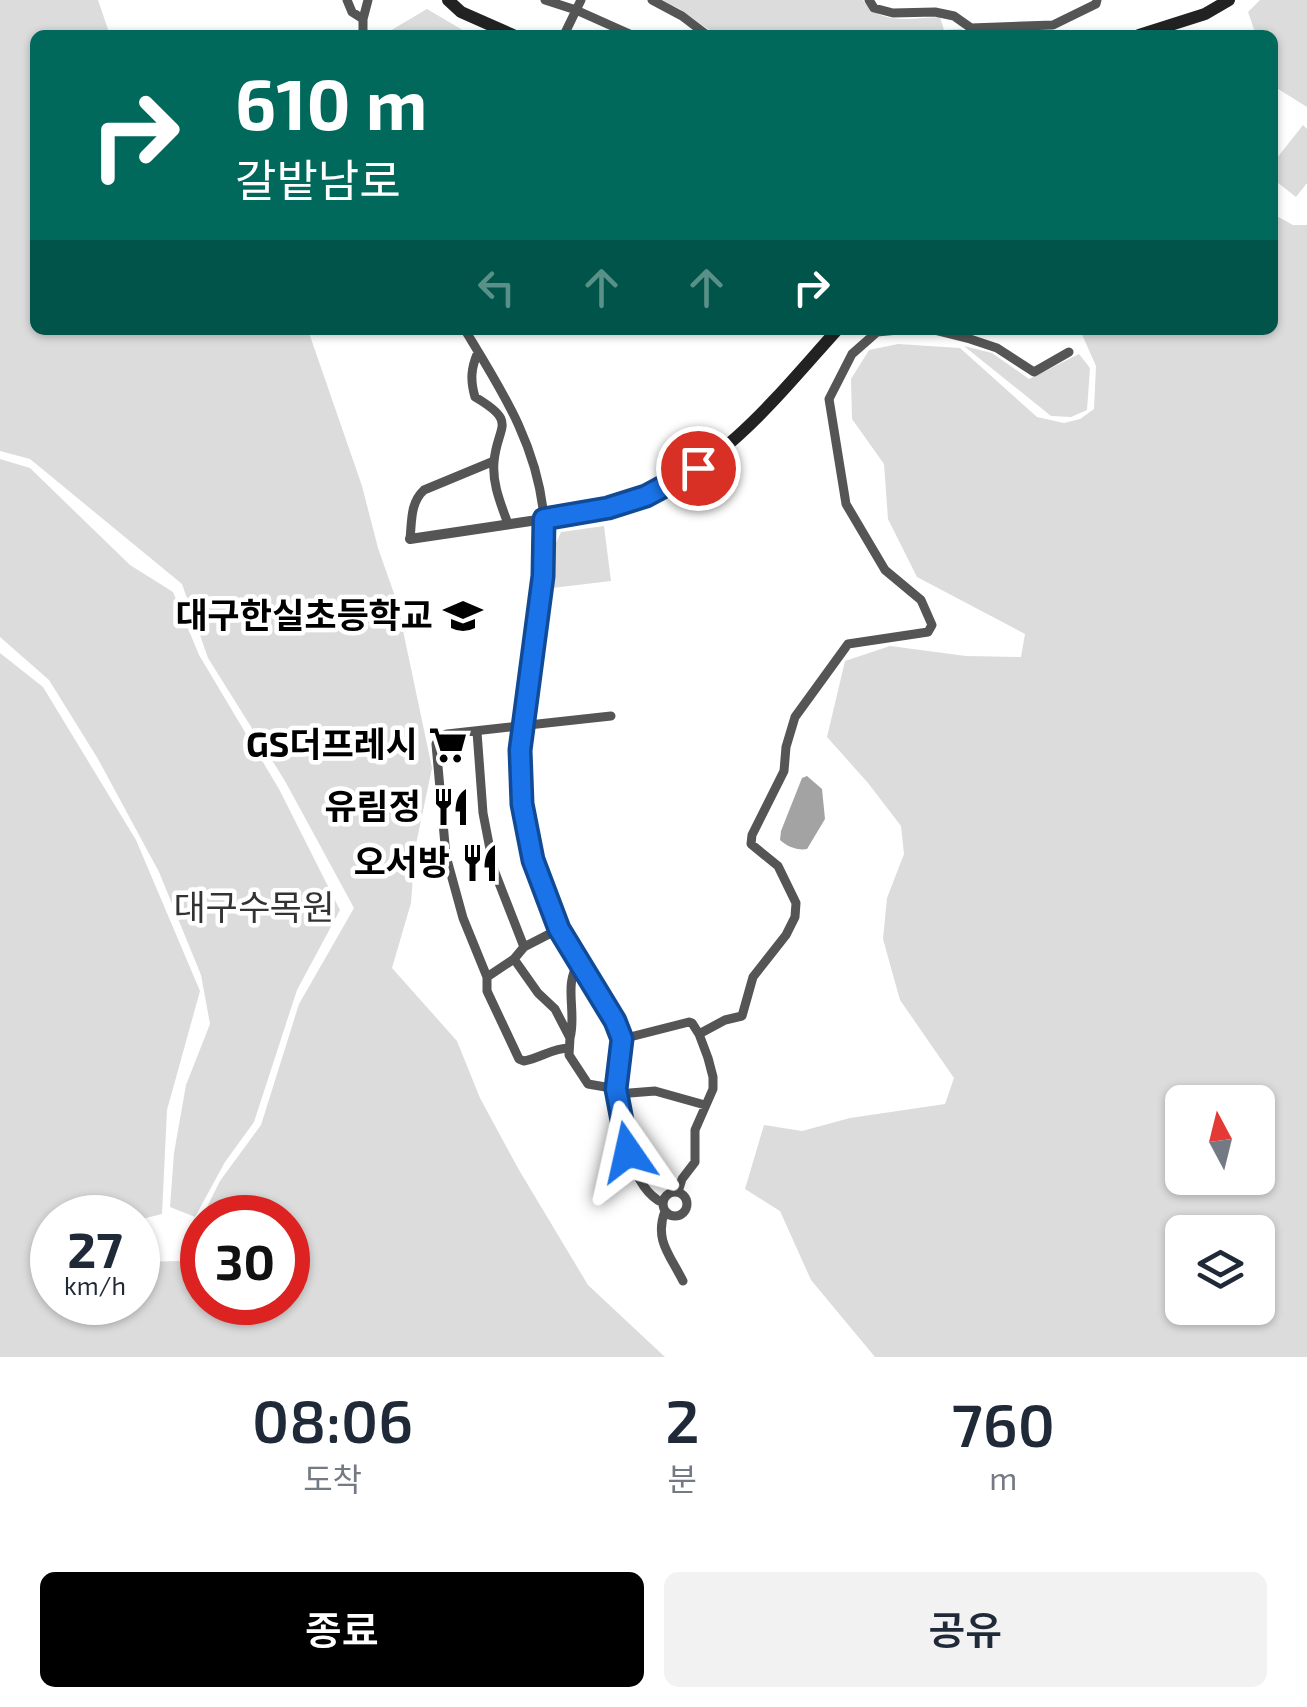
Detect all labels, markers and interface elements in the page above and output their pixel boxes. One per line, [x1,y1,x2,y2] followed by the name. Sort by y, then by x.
[235,60,428,144] text: 610 m
[70,70,200,200] icon: right
[235,152,401,206] text: 갈밭남로
[469,260,524,315] icon: left
[574,260,629,315] icon: ahead
[679,260,734,315] icon: ahead
[784,260,839,315] icon: right
[656,426,741,511] pin
[671,441,726,496] icon: arrive
[175,593,433,635] place label: 대구한실초등학교
[442,595,484,637] school or university icon: 대구한실초등학교
[246,722,418,764] place label: GS더프레시
[427,724,469,766] supermarket icon: GS더프레시
[324,784,421,826] place label: 유림정
[430,786,472,828] restaurant icon: 유림정
[353,840,450,882] place label: 오서방
[459,842,501,884] restaurant icon: 오서방
[173,885,335,927] park label: 대구수목원
[1165,1085,1275,1195] north arrow
[1165,1085,1275,1325] map controls
[576,1100,680,1204] position arrow
[180,1195,310,1325] speed limit sign: 30
[1165,1215,1275,1325] button: layers
[67,1218,123,1278] text: 27
[64,1270,126,1300] text: km/h
[252,1383,413,1455] text: 08:06
[665,1383,700,1455] text: 2
[952,1387,1055,1459] text: 760
[989,1458,1017,1496] text: m
[303,1459,362,1497] text: 도착
[668,1459,697,1497] text: 분
[40,1572,644,1687] button: 종료
[664,1572,1267,1687] button: 공유

